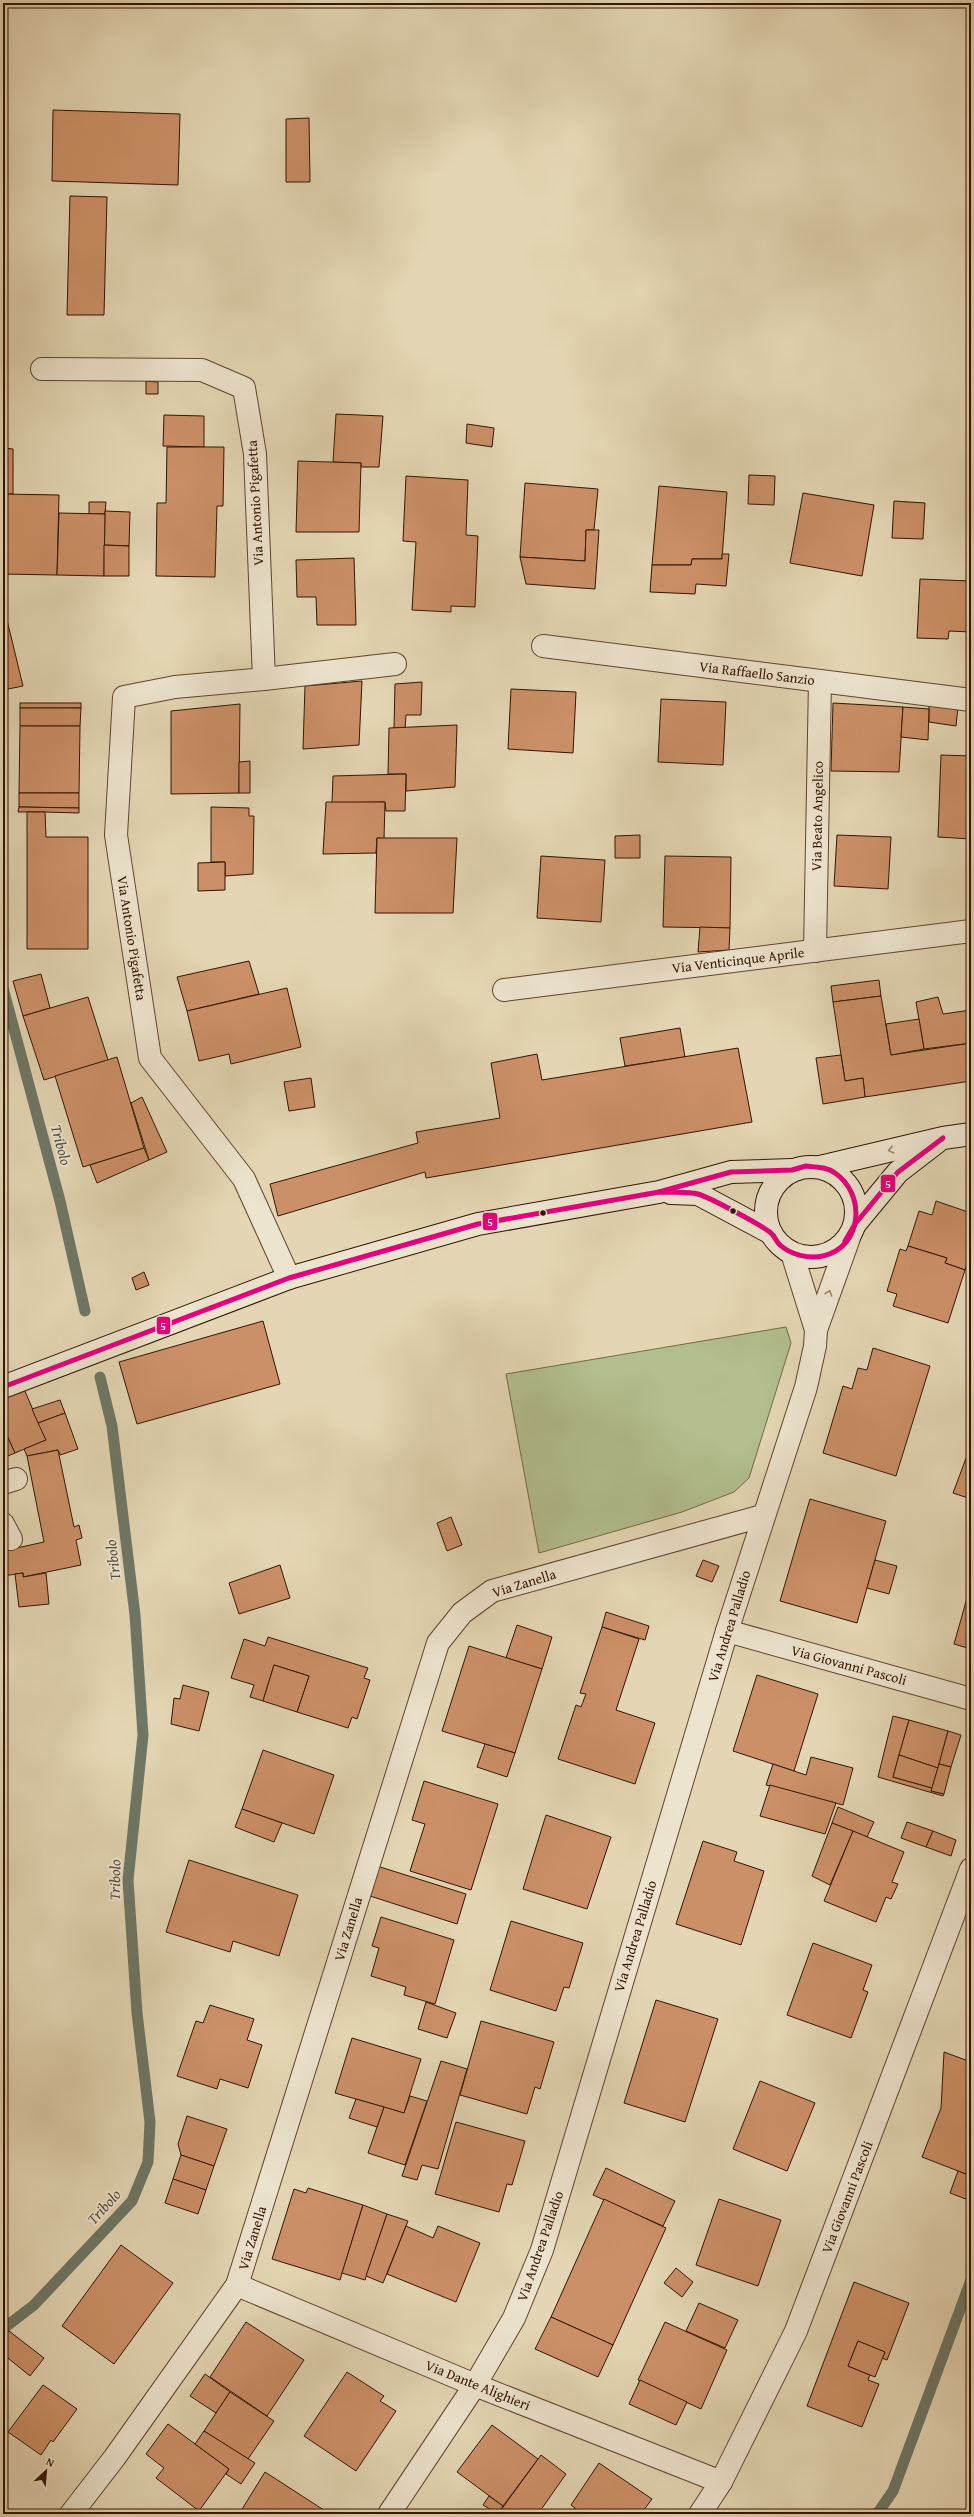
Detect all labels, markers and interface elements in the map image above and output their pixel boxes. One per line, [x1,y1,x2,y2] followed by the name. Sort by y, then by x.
[242,439,268,566] street label: Via Antonio Pigafetta
[698,656,816,690] street label: Via Raffaello Sanzio
[806,761,828,871] street label: Via Beato Angelico
[112,874,152,1002] street label: Via Antonio Pigafetta
[671,942,806,978] street label: Via Venticinque Aprile
[46,1122,77,1168] water label: Tribolo
[888,1145,895,1153] one-way arrow
[880,1174,896,1193] line badge: 5
[885,1176,891,1192] text: 5
[728,1206,738,1216] unlabelled marker
[538,1208,548,1218] unlabelled marker
[482,1212,498,1231] line badge: 5
[487,1214,493,1230] text: 5
[824,1290,833,1297] one-way arrow
[156,1316,171,1335] line badge: 5
[160,1318,166,1334] text: 5
[100,1538,125,1582] water label: Tribolo
[490,1564,559,1602] street label: Via Zanella
[703,1568,755,1684] street label: Via Andrea Palladio
[789,1640,909,1690] street label: Via Giovanni Pascoli
[104,1859,125,1901] water label: Tribolo
[609,1878,661,1994] street label: Via Andrea Palladio
[329,1894,367,1963] street label: Via Zanella
[816,2138,878,2256] street label: Via Giovanni Pascoli
[82,2184,126,2229] water label: Tribolo
[512,2188,568,2304] street label: Via Andrea Palladio
[233,2203,271,2272] street label: Via Zanella
[422,2355,534,2415] street label: Via Dante Alighieri
[26,2451,66,2491] north arrow
[44,2453,58,2471] text: N

